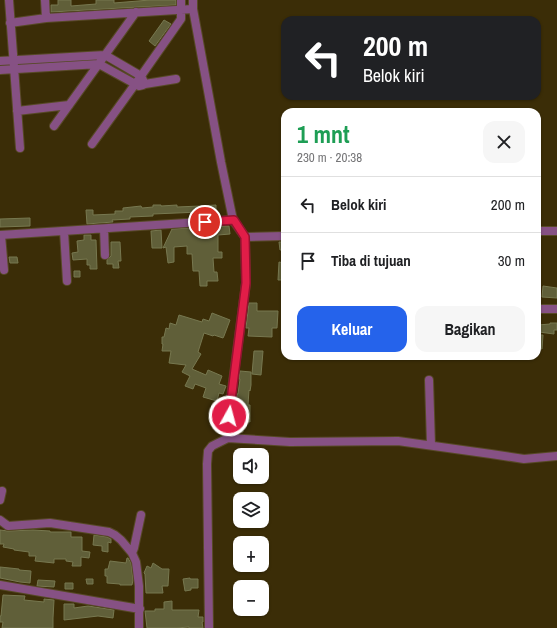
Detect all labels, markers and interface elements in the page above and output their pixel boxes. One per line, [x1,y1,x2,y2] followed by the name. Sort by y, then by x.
[363,27,428,65] text: 200 m
[297,32,349,84] icon: left
[363,63,425,88] text: Belok kiri
[297,118,350,150] text: 1 mnt
[483,121,525,163] button: close
[297,149,362,166] text: 230 m · 20:38
[297,194,319,216] icon: left
[331,194,386,215] text: Belok kiri
[491,194,525,215] text: 200 m
[188,205,222,239] pin
[194,211,216,233] icon: arrive
[297,250,319,272] icon: arrive
[331,250,411,271] text: Tiba di tujuan
[498,250,525,271] text: 30 m
[297,306,407,352] button: Keluar
[415,306,525,352] button: Bagikan
[208,395,250,437] position arrow
[233,448,269,616] map controls
[233,448,269,484] button: sound
[233,492,269,528] button: layers
[233,536,269,572] button: +
[233,580,269,616] button: −

